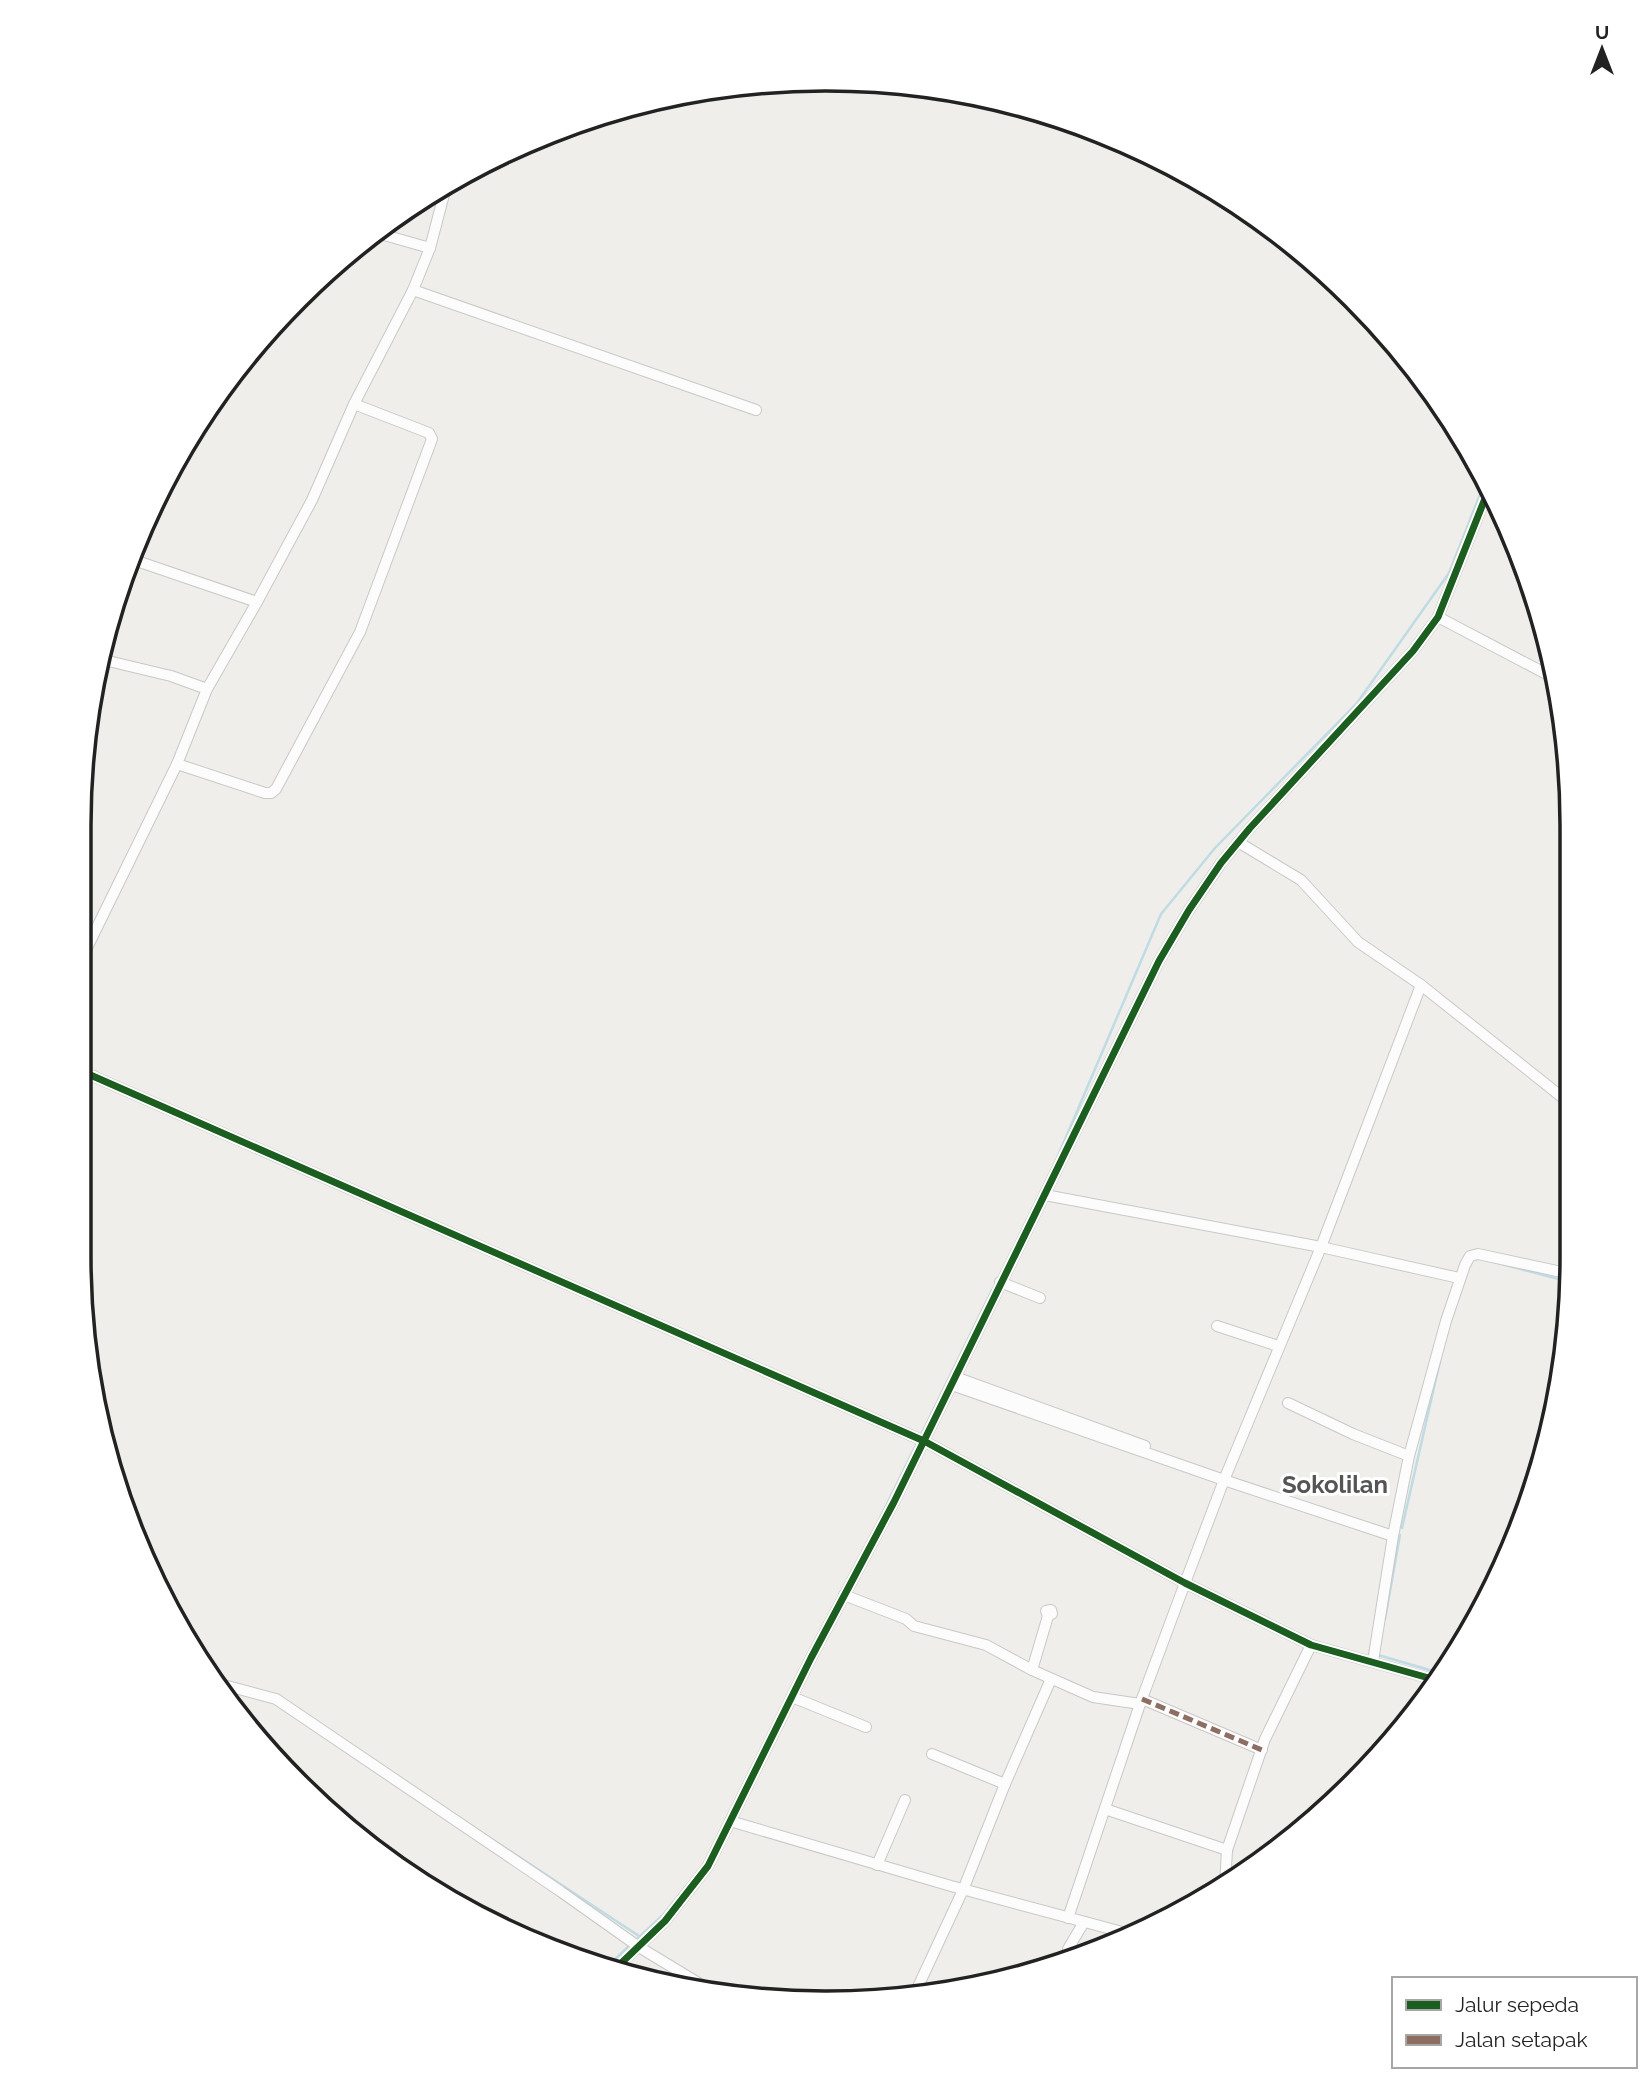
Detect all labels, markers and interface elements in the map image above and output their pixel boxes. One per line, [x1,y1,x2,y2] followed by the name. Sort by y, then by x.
[1567,14,1637,84] north arrow
[1595,21,1609,43] text: U
[1282,1470,1388,1499] district label: Sokolilan
[1392,1977,1637,2068] legend
[1455,1992,1579,2017] text: Jalur sepeda
[1455,2027,1588,2052] text: Jalan setapak

